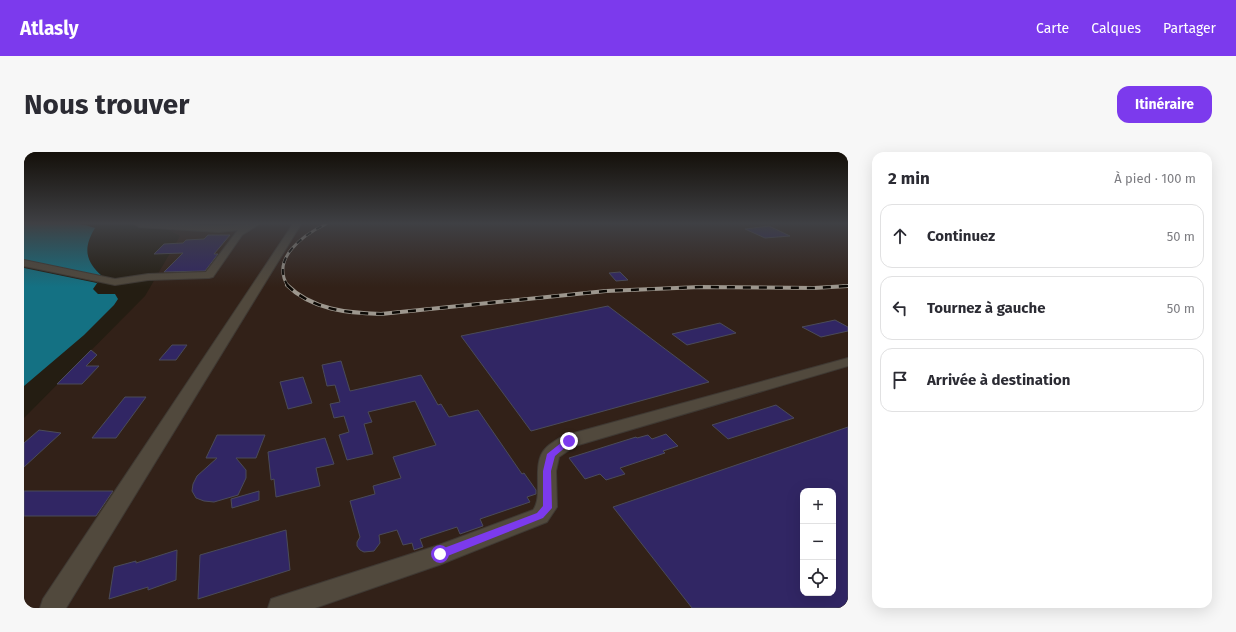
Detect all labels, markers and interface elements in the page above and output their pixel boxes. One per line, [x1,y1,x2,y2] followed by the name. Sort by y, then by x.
[20,17,79,40] text: Atlasly
[1036,20,1069,37] text: Carte
[1091,20,1141,37] text: Calques
[1163,20,1216,37] text: Partager
[1117,86,1212,123] button: Itinéraire
[24,88,189,121] text: Nous trouver
[888,168,930,189] text: 2 min
[1114,171,1196,186] text: À pied · 100 m
[889,225,911,247] icon: ahead
[927,227,995,245] text: Continuez
[1167,229,1195,244] text: 50 m
[889,297,911,319] icon: left
[927,299,1046,317] text: Tournez à gauche
[1167,301,1195,316] text: 50 m
[889,369,911,391] icon: arrive
[927,371,1070,389] text: Arrivée à destination
[560,432,578,450] route end
[800,488,836,596] map controls
[800,488,836,524] button: +
[800,524,836,560] button: −
[431,545,449,563] route start
[800,560,836,596] button: locate

